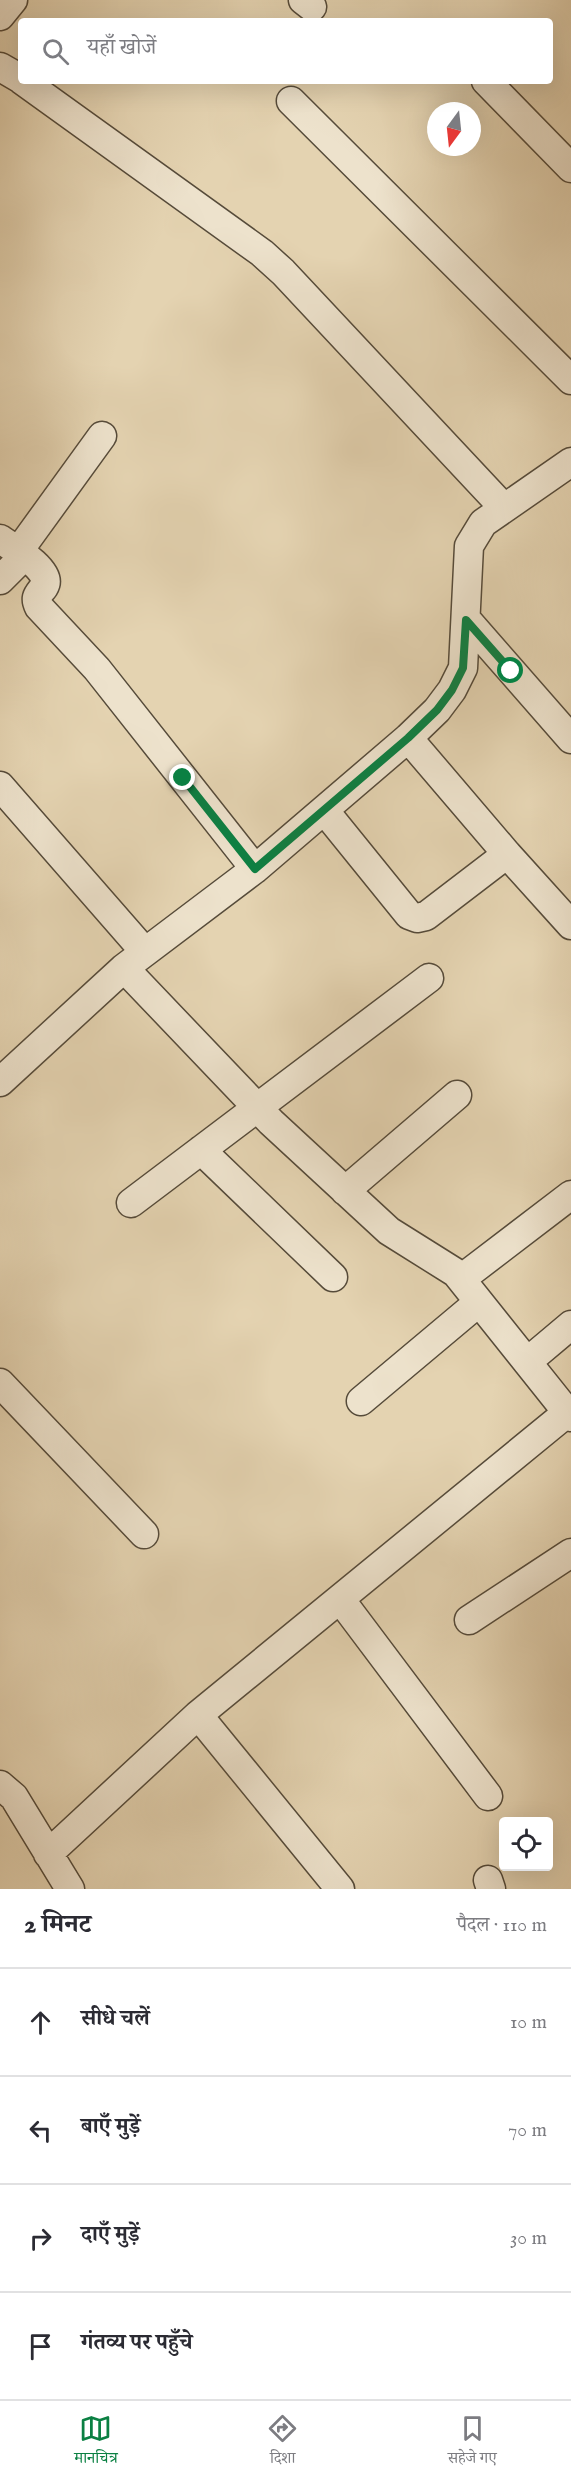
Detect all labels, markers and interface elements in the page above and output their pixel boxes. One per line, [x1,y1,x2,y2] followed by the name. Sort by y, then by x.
[18,18,553,84] search box
[87,34,156,62] text: यहाँ खोजें
[39,35,72,68] icon: search
[427,102,481,156] north arrow
[497,657,523,683] route start
[169,764,195,790] route end
[499,1817,553,1871] map controls
[499,1817,553,1871] button: locate
[24,1908,91,1941] text: 2 मिनट
[457,1913,547,1938] text: पैदल · 110 m
[81,2005,150,2033] text: सीधे चलें
[24,2006,57,2039] icon: ahead
[510,2010,547,2035] text: 10 m
[81,2113,140,2141] text: बाएँ मुड़ें
[24,2114,57,2147] icon: left
[508,2118,547,2143] text: 70 m
[81,2221,140,2249] text: दाएँ मुड़ें
[24,2222,57,2255] icon: right
[510,2226,547,2251] text: 30 m
[81,2329,192,2357] text: गंतव्य पर पहुँचे
[24,2330,57,2363] icon: arrive
[74,2412,118,2473] tab: मानचित्र
[266,2412,299,2473] tab: दिशा
[448,2412,497,2473] tab: सहेजे गए

